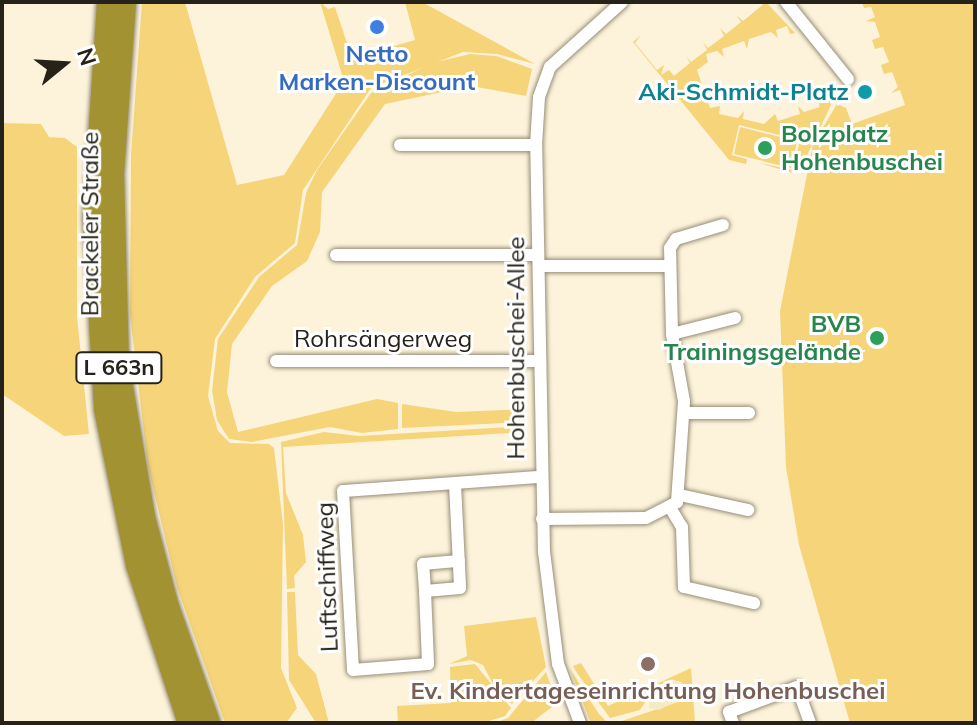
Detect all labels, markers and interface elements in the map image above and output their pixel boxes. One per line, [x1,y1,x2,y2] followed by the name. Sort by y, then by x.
[368,18,386,36] marker: Netto Marken-Discount
[24,24,104,104] north arrow
[279,40,475,96] place label: Netto Marken-Discount
[71,44,103,69] text: N
[638,78,849,106] place label: Aki-Schmidt-Platz
[856,83,874,101] marker: Aki-Schmidt-Platz
[781,120,943,176] place label: Bolzplatz Hohenbuschei
[76,132,104,316] street label: Brackeler Straße
[756,139,774,157] marker: Bolzplatz Hohenbuschei
[502,236,530,460] street label: Hohenbuschei-Allee
[664,310,861,366] place label: BVB Trainingsgelände
[294,325,472,353] street label: Rohrsängerweg
[868,329,886,347] marker: BVB Trainingsgelände
[75,350,163,386] road number: L 663n
[310,502,344,652] street label: Luftschiffweg
[639,655,657,673] marker: Ev. Kindertageseinrichtung Hohenbuschei
[410,677,886,705] place label: Ev. Kindertageseinrichtung Hohenbuschei

